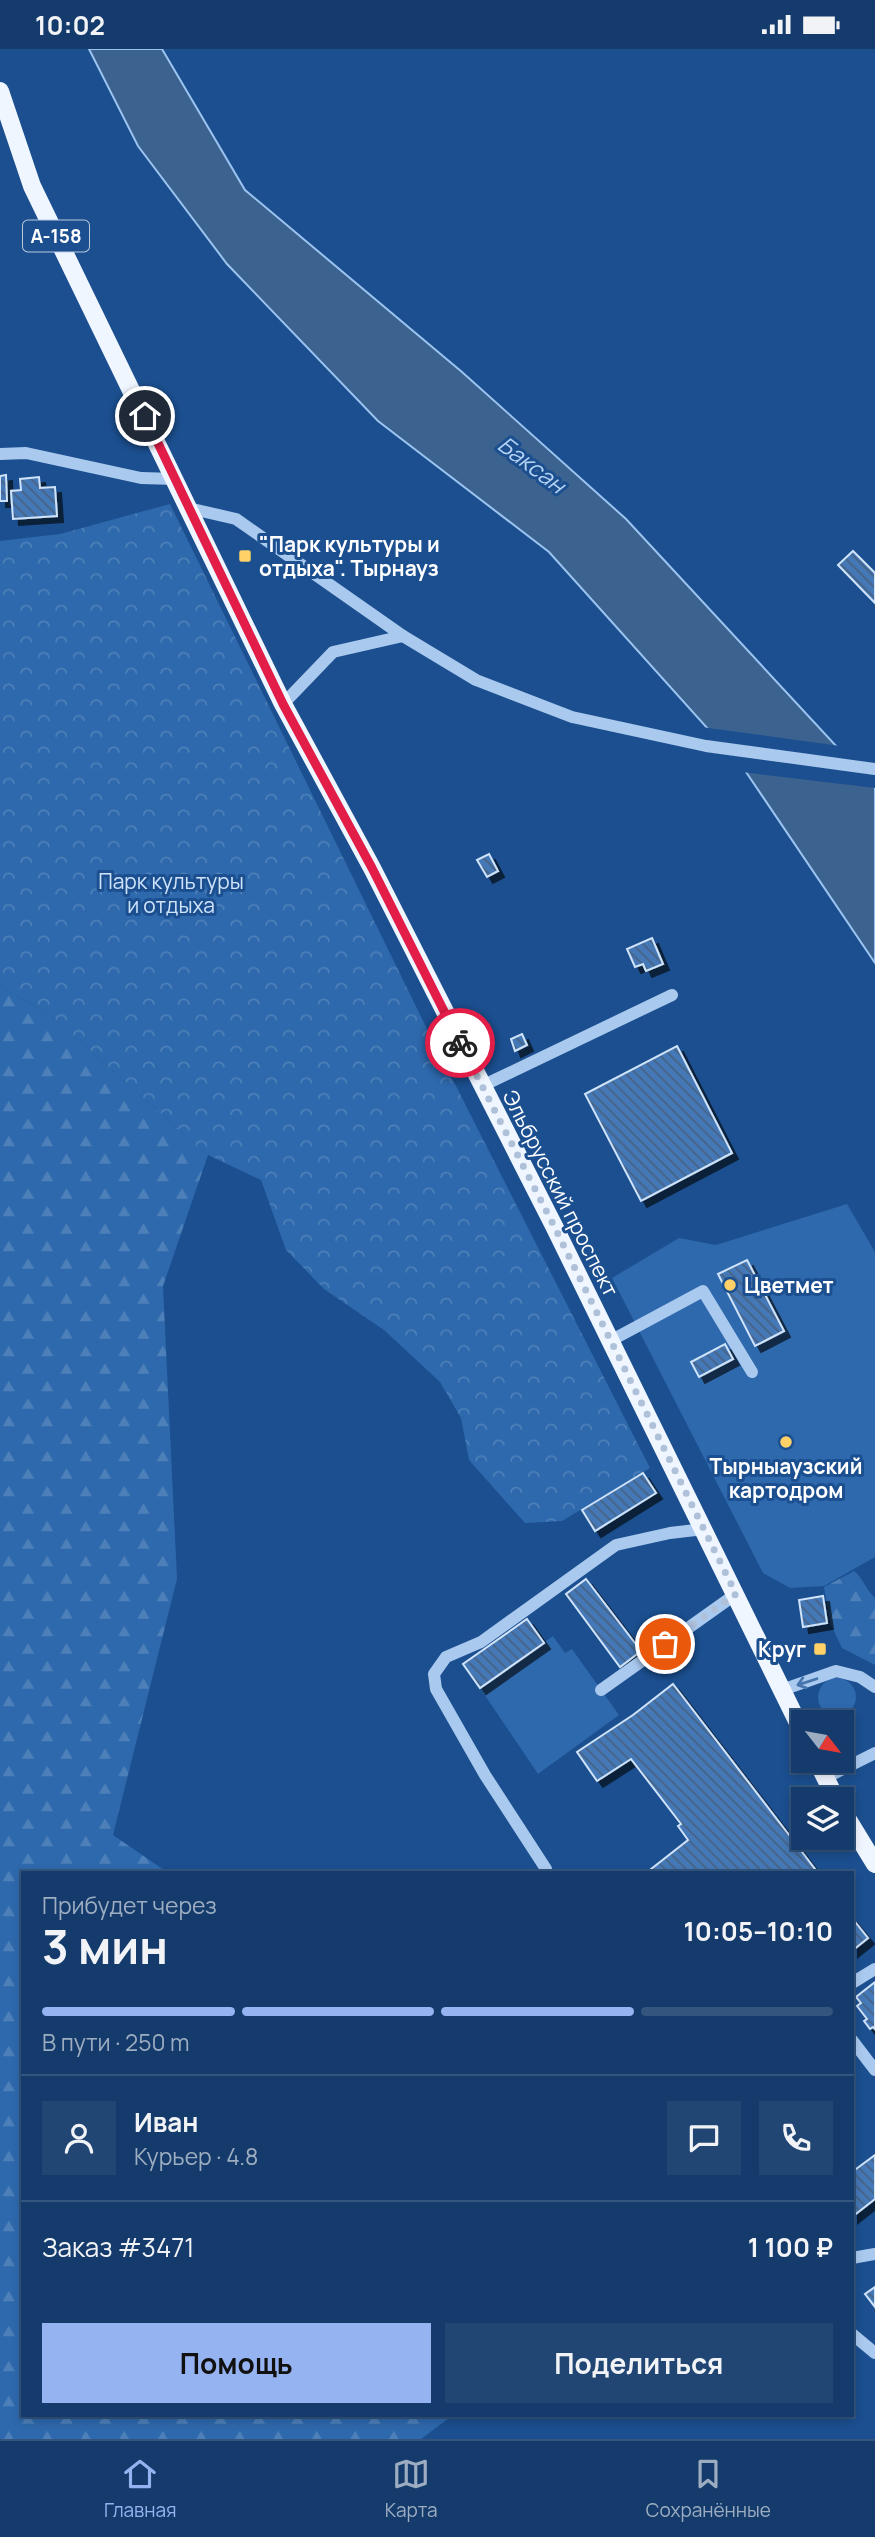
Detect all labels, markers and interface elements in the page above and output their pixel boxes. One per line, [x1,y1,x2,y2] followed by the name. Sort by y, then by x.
[35,7,105,43] text: 10:02
[23,221,89,251] road number: А-158
[115,386,175,446] pin
[126,397,164,435] icon: home
[492,428,574,501] water label: Баксан
[259,530,440,582] place label: "Парк культуры и отдыха". Тырнауз
[237,548,253,564] marker: "Парк культуры и отдыха". Тырнауз
[98,867,244,919] park label: Парк культуры и отдыха
[425,1008,495,1078] courier
[441,1024,479,1062] icon: bike
[497,1085,625,1301] street label: Эльбрусский проспект
[744,1271,834,1299] place label: Цветмет
[722,1277,738,1293] marker: Цветмет
[778,1434,794,1450] marker: Тырныаузский картодром
[710,1452,862,1504] place label: Тырныаузский картодром
[635,1614,695,1674] pin
[646,1625,684,1663] icon: bag
[758,1635,806,1663] place label: Круг
[812,1641,828,1657] marker: Круг
[796,1677,818,1689] one-way arrow
[791,1710,854,1773] north arrow
[791,1710,854,1850] map controls
[791,1787,854,1850] button: layers
[42,1889,217,1921] text: Прибудет через
[683,1913,833,1949] text: 10:05–10:10
[42,1915,168,1978] text: 3 мин
[42,2026,190,2058] text: В пути · 250 m
[42,2101,116,2175] button: person
[667,2101,741,2175] button: chat
[759,2101,833,2175] button: phone
[134,2104,198,2140] text: Иван
[134,2140,258,2172] text: Курьер · 4.8
[42,2229,195,2265] text: Заказ #3471
[748,2229,833,2265] text: 1 100 ₽
[42,2323,431,2403] button: Помощь
[445,2323,833,2403] button: Поделиться
[104,2455,177,2523] tab: Главная
[385,2455,438,2523] tab: Карта
[646,2455,771,2523] tab: Сохранённые

